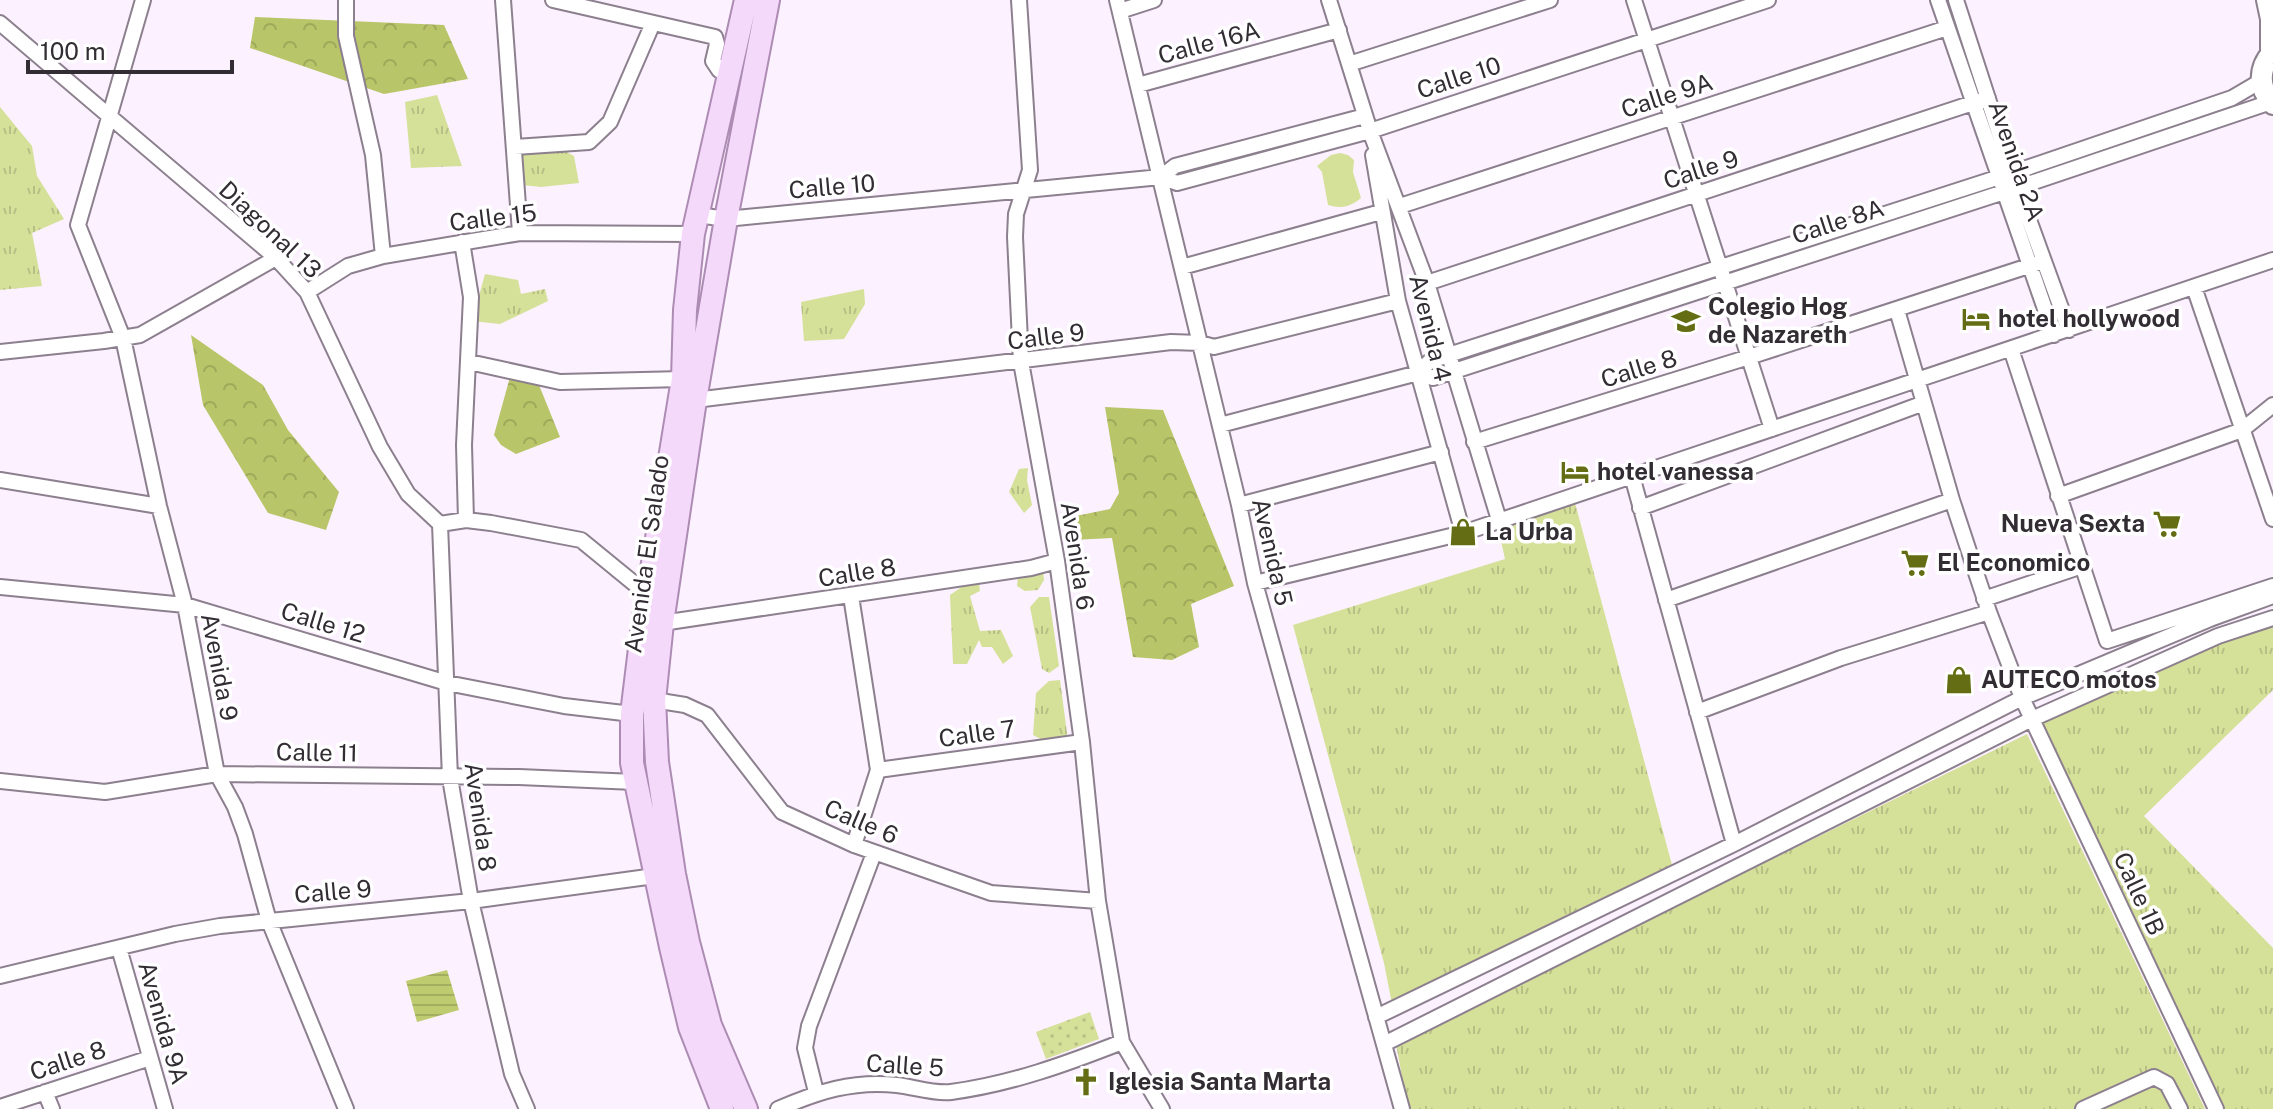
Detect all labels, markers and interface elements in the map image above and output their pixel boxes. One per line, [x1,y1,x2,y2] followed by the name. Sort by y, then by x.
[1155,15,1263,69] street label: Calle 16A
[28,24,232,74] scale bar
[40,37,106,65] text: 100 m
[1413,50,1504,104] street label: Calle 10
[1617,67,1716,123] street label: Calle 9A
[1983,97,2051,225] street label: Avenida 2A
[1660,144,1742,194] street label: Calle 9
[787,168,876,204] street label: Calle 10
[214,175,327,284] street label: Diagonal 13
[1788,193,1887,249] street label: Calle 8A
[448,198,538,236] street label: Calle 15
[1404,271,1458,384] street label: Avenida 4
[1708,292,1847,348] place label: Colegio Hog de Nazareth
[1961,304,1991,334] hotel icon: hotel hollywood
[1998,304,2180,332] place label: hotel hollywood
[1671,306,1701,336] school or university icon: Colegio Hog de Nazareth
[1006,317,1086,355] street label: Calle 9
[1597,343,1680,393] street label: Calle 8
[618,453,674,655] street label: Avenida El Salado
[1560,457,1590,487] hotel icon: hotel vanessa
[1597,457,1754,485] place label: hotel vanessa
[1247,495,1299,608] street label: Avenida 5
[1056,500,1100,612] street label: Avenida 6
[2001,509,2145,537] place label: Nueva Sexta
[2152,509,2182,539] supermarket icon: Nueva Sexta
[1448,517,1478,547] shop icon: La Urba
[1485,517,1573,545] place label: La Urba
[1900,548,1930,578] supermarket icon: El Economico
[1937,548,2090,576] place label: El Economico
[816,552,898,592] street label: Calle 8
[278,596,369,648] street label: Calle 12
[196,611,244,723] street label: Avenida 9
[1944,665,1974,695] shop icon: AUTECO motos
[1981,665,2157,693] place label: AUTECO motos
[937,714,1017,752] street label: Calle 7
[276,737,358,767] street label: Calle 11
[459,761,502,873] street label: Avenida 8
[820,793,903,849] street label: Calle 6
[2109,848,2171,940] street label: Calle 1B
[293,874,373,908] street label: Calle 9
[133,958,195,1087] street label: Avenida 9A
[26,1035,109,1085] street label: Calle 8
[865,1048,945,1082] street label: Calle 5
[1071,1067,1101,1097] church icon: Iglesia Santa Marta
[1108,1067,1331,1095] place label: Iglesia Santa Marta

